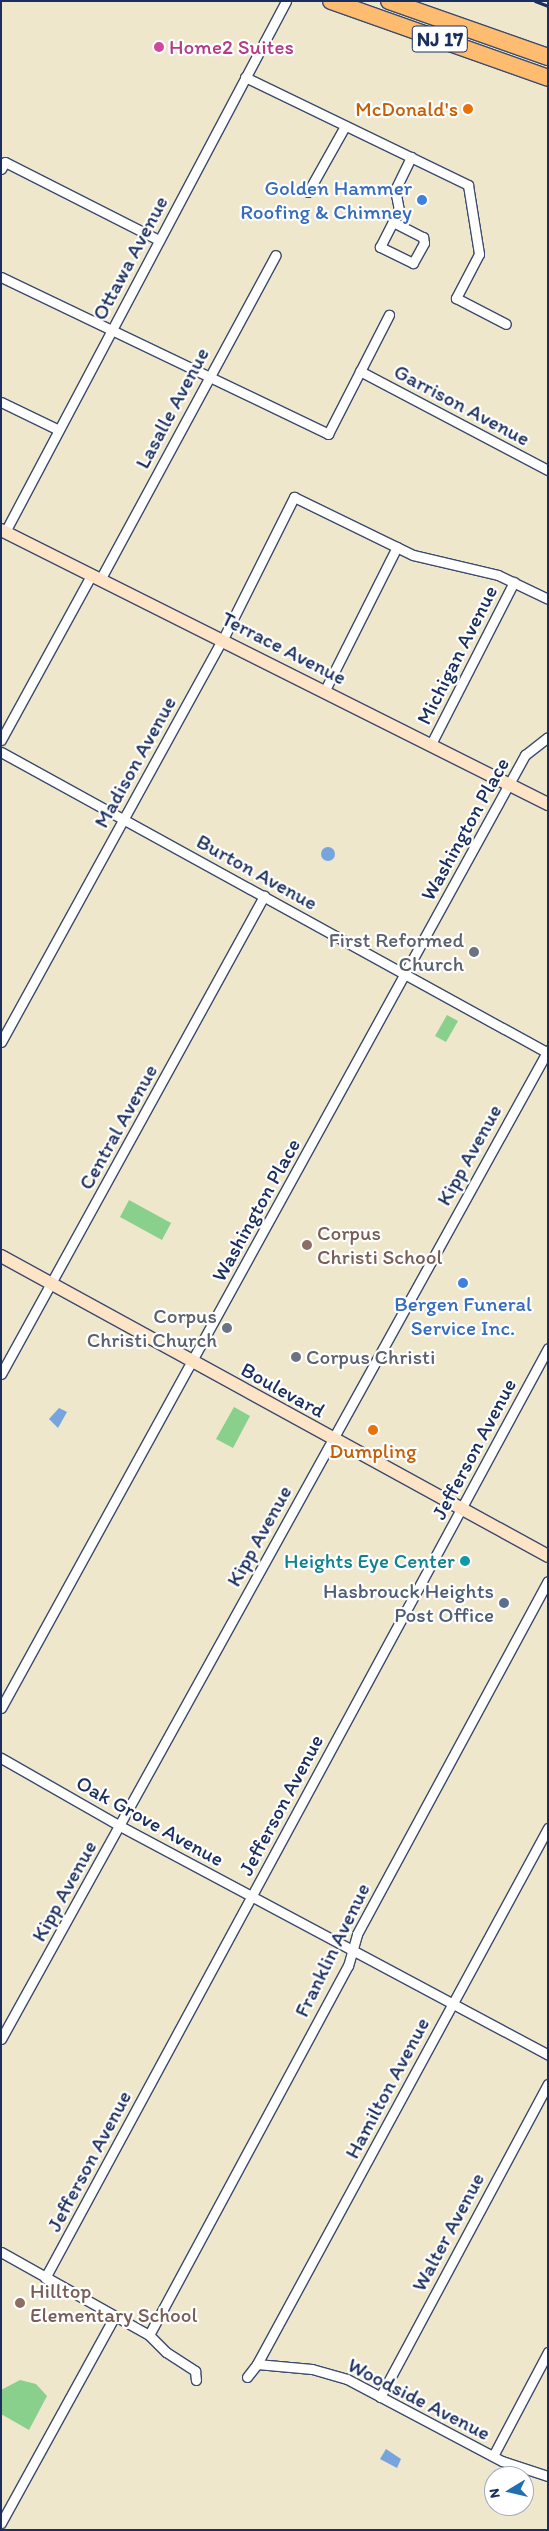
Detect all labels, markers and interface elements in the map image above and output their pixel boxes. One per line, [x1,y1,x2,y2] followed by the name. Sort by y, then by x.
[411,22,469,56] road number: NJ 17
[169,34,294,60] place label: Home2 Suites
[153,41,165,53] marker: Home2 Suites
[355,96,458,122] place label: McDonald's
[462,103,474,115] marker: McDonald's
[240,175,412,225] place label: Golden Hammer Roofing & Chimney
[87,192,173,324] street label: Ottawa Avenue
[416,194,428,206] marker: Golden Hammer Roofing & Chimney
[130,343,214,473] street label: Lasalle Avenue
[390,359,534,451] street label: Garrison Avenue
[411,582,503,728] street label: Michigan Avenue
[217,606,351,690] street label: Terrace Avenue
[88,692,182,832] street label: Madison Avenue
[415,753,515,905] street label: Washington Place
[192,828,322,916] street label: Burton Avenue
[329,927,464,977] place label: First Reformed Church
[468,946,480,958] marker: First Reformed Church
[73,1060,163,1194] street label: Central Avenue
[431,1101,507,1209] street label: Kipp Avenue
[206,1134,306,1286] street label: Washington Place
[317,1220,442,1270] place label: Corpus Christi School
[301,1239,313,1251] marker: Corpus Christi School
[457,1277,469,1289] marker: Bergen Funeral Service Inc.
[394,1291,532,1341] place label: Bergen Funeral Service Inc.
[86,1303,217,1353] place label: Corpus Christi Church
[221,1322,233,1334] marker: Corpus Christi Church
[306,1344,435,1370] place label: Corpus Christi
[290,1351,302,1363] marker: Corpus Christi
[236,1357,330,1423] street label: Boulevard
[426,1374,522,1524] street label: Jefferson Avenue
[367,1424,379,1436] marker: Dumpling
[329,1438,417,1464] place label: Dumpling
[221,1482,297,1590] street label: Kipp Avenue
[284,1548,455,1574] place label: Heights Eye Center
[459,1555,471,1567] marker: Heights Eye Center
[324,1578,494,1628] place label: Hasbrouck Heights Post Office
[498,1597,510,1609] marker: Hasbrouck Heights Post Office
[233,1730,329,1880] street label: Jefferson Avenue
[72,1770,228,1872] street label: Oak Grove Avenue
[26,1837,102,1945] street label: Kipp Avenue
[289,1879,375,2021] street label: Franklin Avenue
[339,2014,435,2162] street label: Hamilton Avenue
[41,2086,137,2236] street label: Jefferson Avenue
[406,2168,490,2296] street label: Walter Avenue
[30,2278,197,2328] place label: Hilltop Elementary School
[14,2297,26,2309] marker: Hilltop Elementary School
[343,2352,495,2446] street label: Woodside Avenue
[484,2466,534,2516] north arrow
[486,2487,504,2499] text: N

